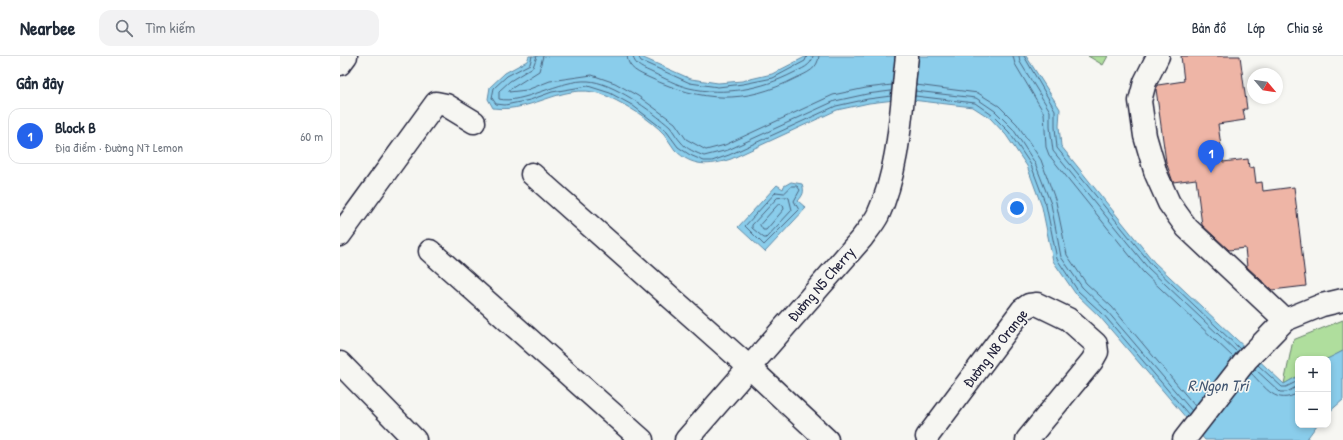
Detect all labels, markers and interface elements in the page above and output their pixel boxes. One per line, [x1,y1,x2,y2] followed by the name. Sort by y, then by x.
[99,10,379,46] search box
[20,15,75,41] text: Nearbee
[113,17,135,39] icon: search
[145,17,195,38] text: Tìm kiếm
[1192,18,1226,37] text: Bản đồ
[1248,18,1265,37] text: Lớp
[1287,18,1323,37] text: Chia sẻ
[1247,68,1283,104] north arrow
[16,71,64,94] text: Gần đây
[55,117,96,138] text: Block B
[28,127,32,145] text: 1
[300,127,323,145] text: 60 m
[55,138,183,156] text: Địa điểm · Đường N7 Lemon
[1198,140,1224,173] pin: 1
[1007,198,1027,218] your location
[782,242,860,326] street label: Đường N5 Cherry
[958,304,1032,392] street label: Đường N8 Orange
[1295,356,1331,428] map controls
[1295,356,1331,392] button: +
[1188,374,1250,396] water label: R.Ngọn Tri
[1295,392,1331,428] button: −

